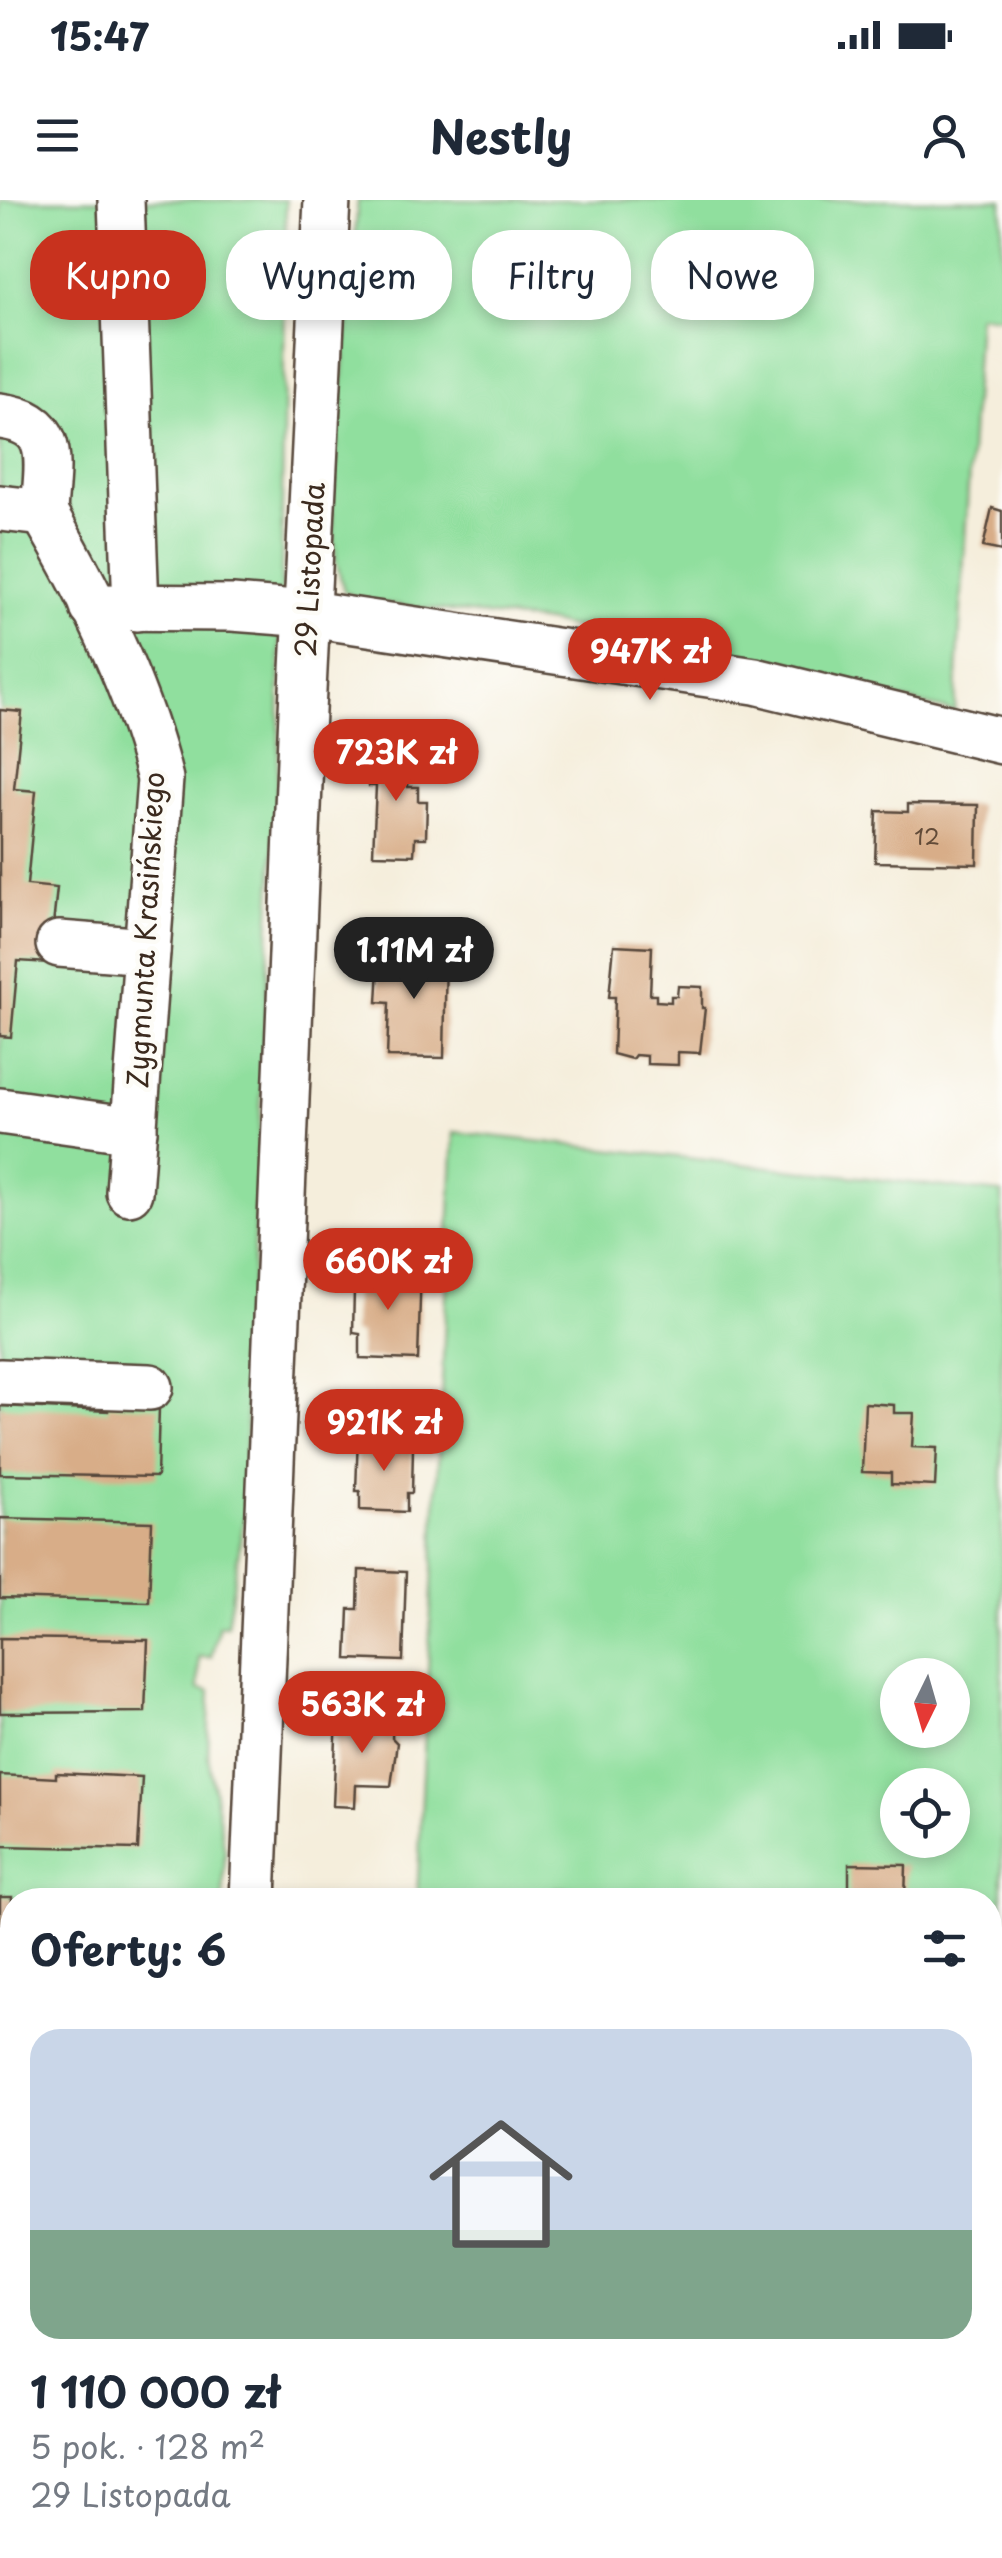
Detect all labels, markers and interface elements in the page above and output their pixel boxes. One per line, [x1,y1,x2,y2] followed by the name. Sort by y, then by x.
[50,7,149,64] text: 15:47
[430,101,572,169] text: Nestly
[30,108,85,163] icon: menu
[917,108,972,163] icon: person
[30,230,206,320] chip: Kupno
[226,230,452,320] chip: Wynajem
[472,230,631,320] chip: Filtry
[651,230,814,320] chip: Nowe
[282,481,335,659] street label: 29 Listopada
[558,618,742,703] pin: 947K zł
[590,626,710,674] text: 947K zł
[304,719,488,804] pin: 723K zł
[336,727,456,775] text: 723K zł
[115,771,174,1089] street label: Zygmunta Krasińskiego
[914,819,940,852] house number: 12
[311,917,517,1002] pin: 1.11M zł
[356,925,472,973] text: 1.11M zł
[296,1228,480,1313] pin: 660K zł
[325,1236,451,1284] text: 660K zł
[292,1389,476,1474] pin: 921K zł
[327,1397,441,1445] text: 921K zł
[880,1658,970,1748] north arrow
[880,1658,970,1858] map controls
[270,1671,454,1756] pin: 563K zł
[300,1679,424,1727] text: 563K zł
[880,1768,970,1858] button: locate
[30,1917,226,1980] text: Oferty: 6
[917,1921,972,1976] icon: filters
[411,2094,591,2274] icon: home
[30,2359,280,2422] text: 1 110 000 zł
[30,2422,265,2470] text: 5 pok. · 128 m²
[30,2470,231,2518] text: 29 Listopada

